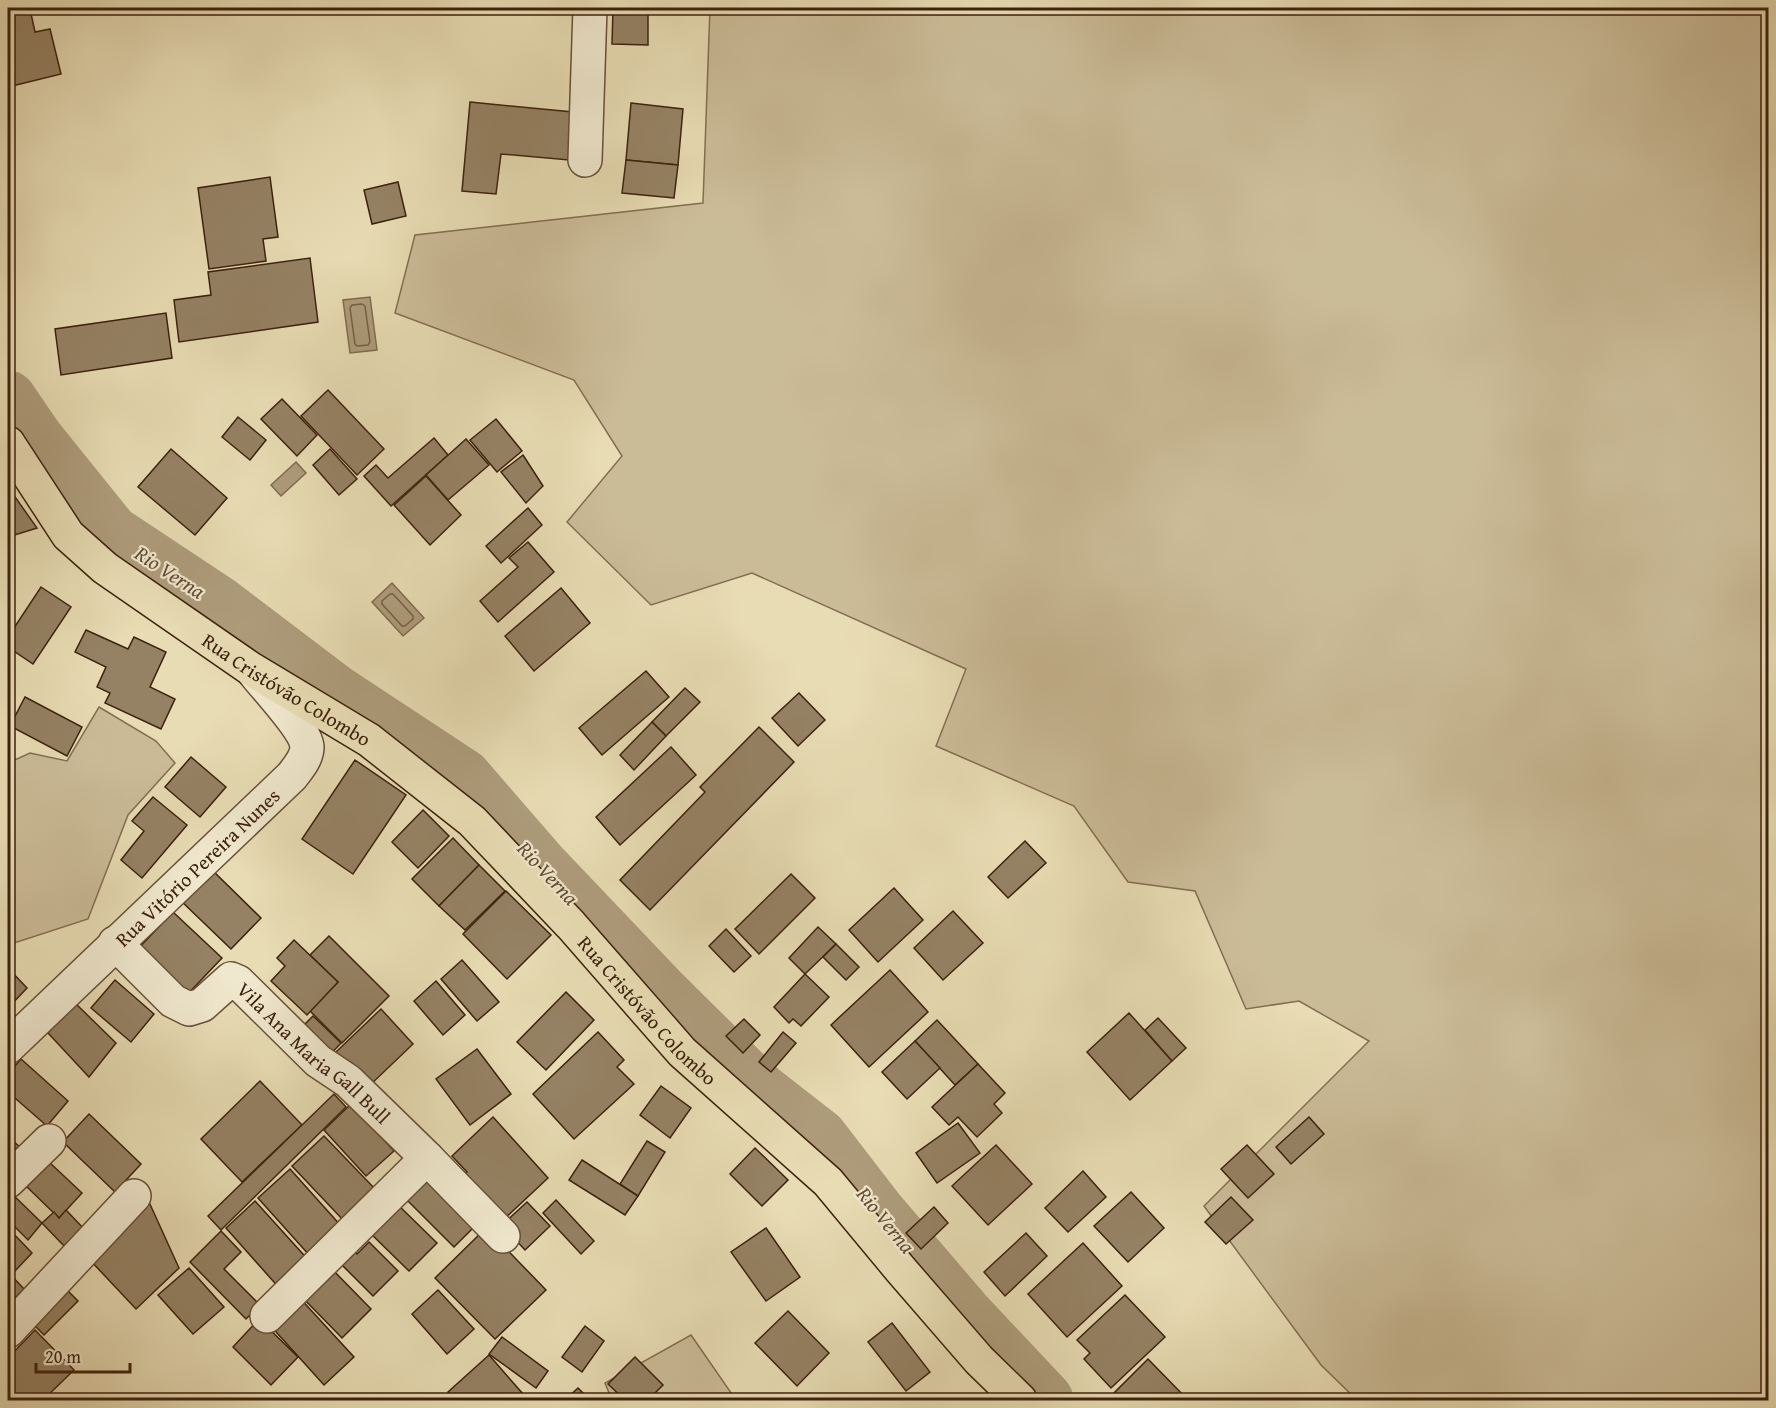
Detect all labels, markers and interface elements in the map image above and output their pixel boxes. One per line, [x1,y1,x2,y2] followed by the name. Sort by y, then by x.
[128,537,211,606] water label: Rio Verna
[197,625,377,753] street label: Rua Cristóvão Colombo
[108,781,286,953] street label: Rua Vitório Pereira Nunes
[509,833,586,912] water label: Rio Verna
[572,929,724,1091] street label: Rua Cristóvão Colombo
[231,975,398,1130] street label: Vila Ana Maria Gall Bull
[849,1179,923,1260] water label: Rio Verna
[36,1336,130,1374] scale bar
[45,1343,81,1370] text: 20 m

